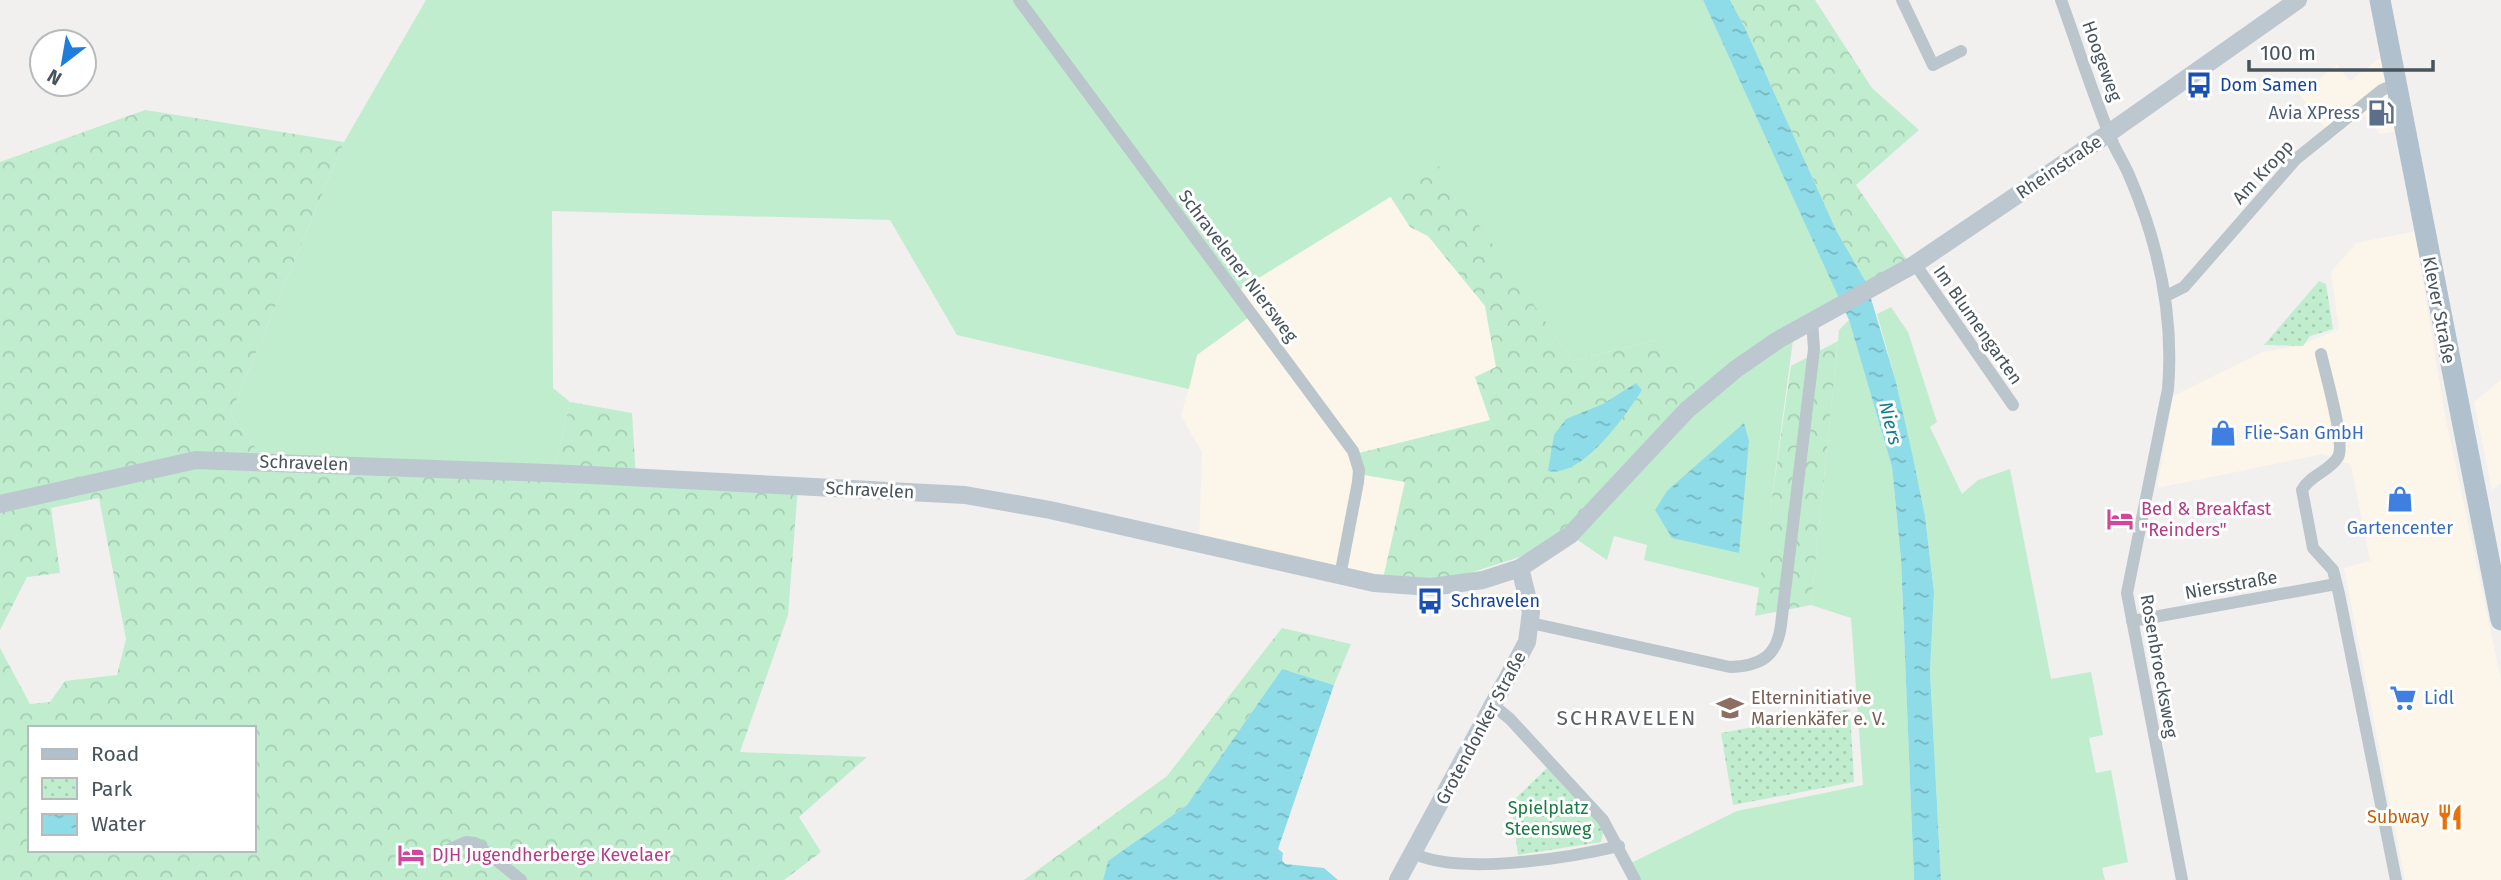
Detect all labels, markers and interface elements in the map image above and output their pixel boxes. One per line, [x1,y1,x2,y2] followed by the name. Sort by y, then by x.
[2077,18,2127,105] street label: Hoogeweg
[28,28,98,98] north arrow
[2249,28,2433,72] scale bar
[2260,40,2316,66] text: 100 m
[43,64,66,90] text: N
[2184,70,2214,100] bus stop icon: Dom Samen
[2220,74,2318,96] place label: Dom Samen
[2366,98,2396,128] fuel station icon: Avia XPress
[2269,102,2360,124] place label: Avia XPress
[2012,130,2106,204] street label: Rheinstraße
[2228,135,2298,209] street label: Am Kropp
[1174,186,1303,347] street label: Schravelener Niersweg
[2418,255,2460,365] street label: Klever Straße
[1929,261,2027,389] street label: Im Blumengarten
[1874,399,1907,447] water label: Niers
[2208,418,2238,448] shop icon: Flie-San GmbH
[2244,422,2364,444] place label: Flie-San GmbH
[259,450,349,476] street label: Schravelen
[825,477,915,503] street label: Schravelen
[2385,484,2415,514] shop icon: Gartencenter
[2141,498,2272,541] place label: Bed & Breakfast "Reinders"
[2105,504,2135,534] hotel icon: Bed & Breakfast "Reinders"
[2347,517,2453,539] place label: Gartencenter
[2183,566,2279,604] street label: Niersstraße
[1415,586,1445,616] bus stop icon: Schravelen
[1451,590,1540,612] place label: Schravelen
[2136,592,2183,740] street label: Rosenbroecksweg
[1431,648,1531,808] street label: Grotendonker Straße
[2388,683,2418,713] supermarket icon: Lidl
[1751,687,1885,730] place label: Elterninitiative Marienkäfer e. V.
[2424,687,2454,709] place label: Lidl
[1715,693,1745,723] school or university icon: Elterninitiative Marienkäfer e. V.
[1557,705,1697,731] district label: SCHRAVELEN
[28,726,256,852] legend
[91,741,139,767] text: Road
[91,776,133,802] text: Park
[1505,797,1592,840] park label: Spielplatz Steensweg
[2435,802,2465,832] restaurant icon: Subway
[2367,806,2429,828] place label: Subway
[91,811,146,837] text: Water
[396,840,426,870] hotel icon: DJH Jugendherberge Kevelaer
[432,844,671,866] place label: DJH Jugendherberge Kevelaer

